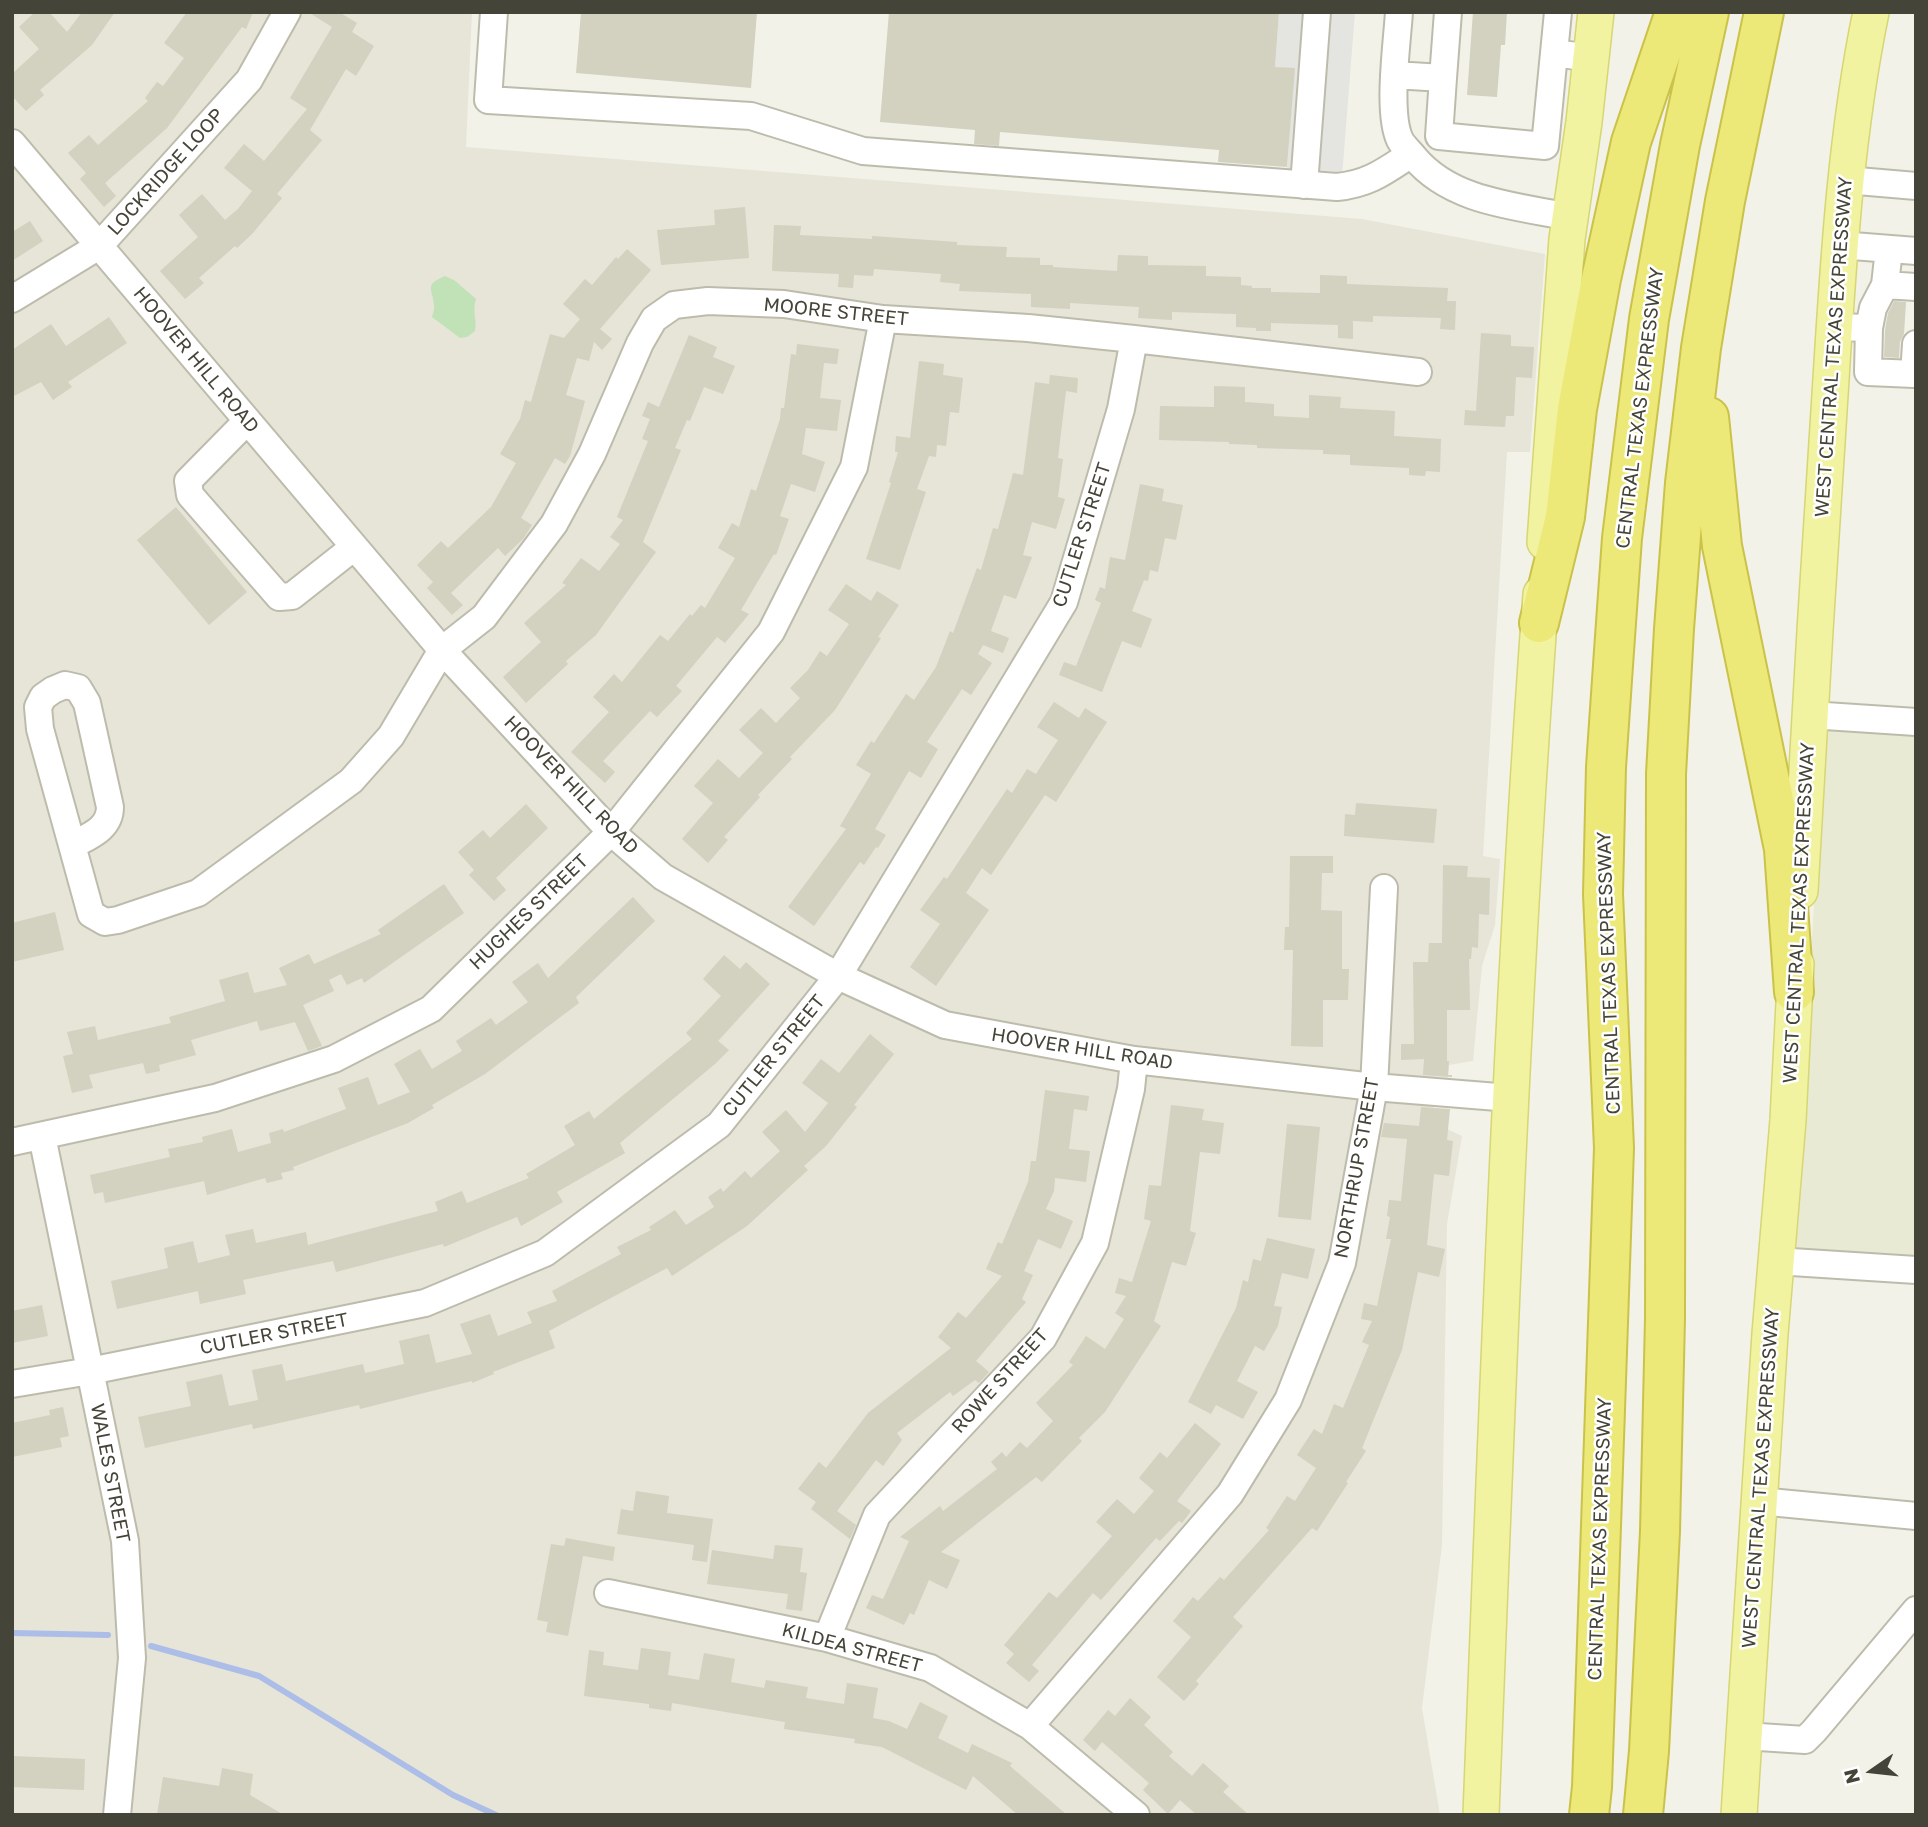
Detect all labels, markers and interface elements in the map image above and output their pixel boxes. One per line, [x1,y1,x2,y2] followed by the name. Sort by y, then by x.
[103,104,229,240] street label: LOCKRIDGE LOOP
[1811,176,1857,518] street label: WEST CENTRAL TEXAS EXPRESSWAY
[1611,266,1669,550] street label: CENTRAL TEXAS EXPRESSWAY
[128,282,264,438] street label: HOOVER HILL ROAD
[762,293,910,331] street label: MOORE STREET
[1048,460,1116,610] street label: CUTLER STREET
[499,711,643,859] street label: HOOVER HILL ROAD
[1779,742,1819,1084] street label: WEST CENTRAL TEXAS EXPRESSWAY
[1593,831,1625,1115] street label: CENTRAL TEXAS EXPRESSWAY
[465,849,593,975] street label: HUGHES STREET
[718,990,830,1122] street label: CUTLER STREET
[990,1023,1174,1075] street label: HOOVER HILL ROAD
[1330,1076,1384,1260] street label: NORTHRUP STREET
[1738,1307,1784,1649] street label: WEST CENTRAL TEXAS EXPRESSWAY
[198,1308,350,1360] street label: CUTLER STREET
[947,1324,1053,1438] street label: ROWE STREET
[1584,1397,1616,1681] street label: CENTRAL TEXAS EXPRESSWAY
[85,1402,135,1544] street label: WALES STREET
[779,1618,925,1678] street label: KILDEA STREET
[1837,1736,1907,1806] north arrow
[1838,1766,1864,1786] text: N

